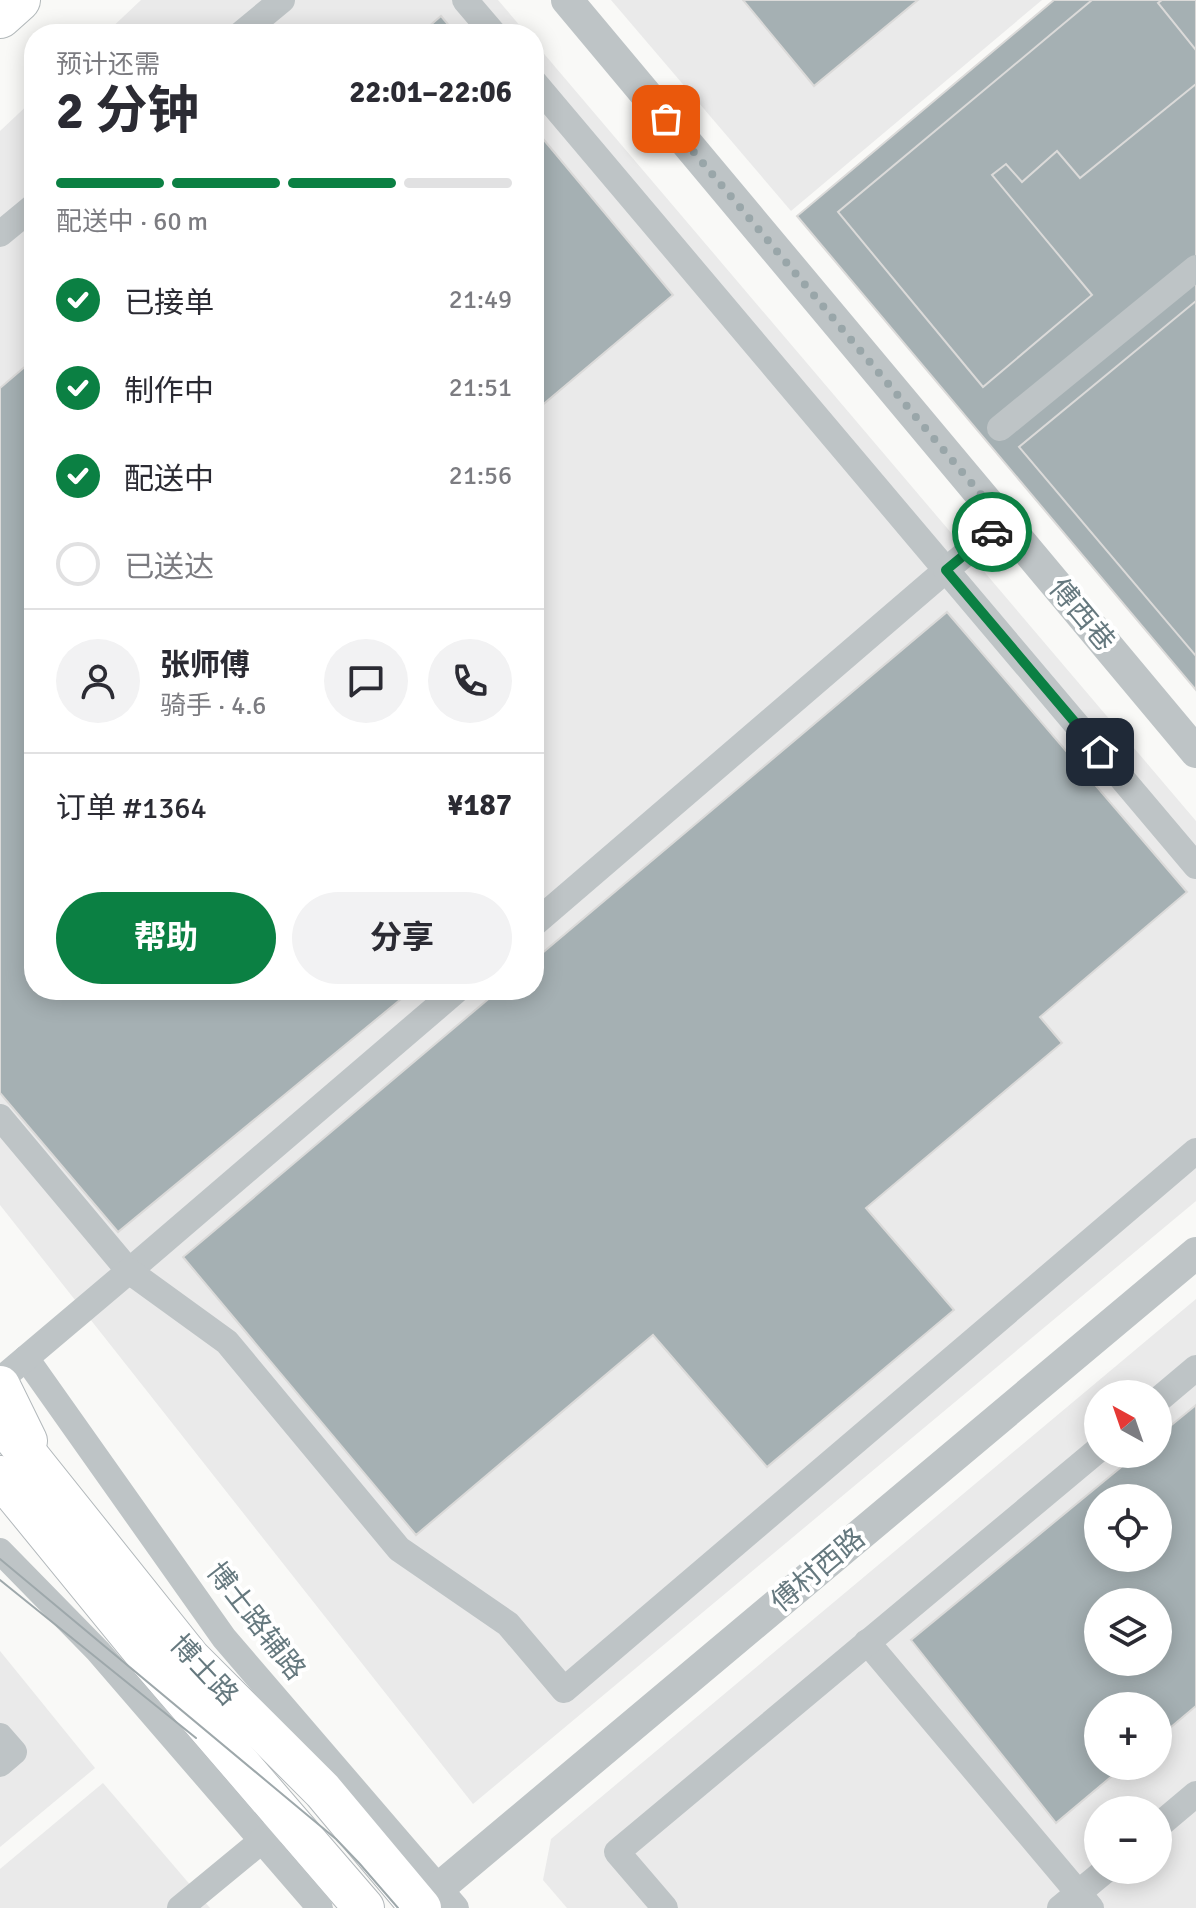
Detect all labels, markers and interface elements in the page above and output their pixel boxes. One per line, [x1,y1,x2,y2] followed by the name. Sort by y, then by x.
[56,49,160,81] text: 预计还需
[349,74,512,111] text: 22:01–22:06
[56,79,200,143] text: 2 分钟
[632,85,700,153] pin
[644,97,688,141] icon: bag
[56,206,208,238] text: 配送中 · 60 m
[56,278,100,322] icon: check
[449,284,512,316] text: 21:49
[124,285,214,322] text: 已接单
[56,366,100,410] icon: check
[449,372,512,404] text: 21:51
[124,373,214,410] text: 制作中
[56,454,100,498] icon: check
[449,460,512,492] text: 21:56
[124,461,214,498] text: 配送中
[952,492,1032,572] courier
[970,510,1014,554] icon: car
[124,549,214,586] text: 已送达
[1042,572,1122,658] street label: 傅西巷
[56,639,140,723] button: person
[324,639,408,723] button: chat
[428,639,512,723] button: phone
[160,647,250,684] text: 张师傅
[160,690,266,722] text: 骑手 · 4.6
[1066,718,1134,786] pin
[1078,730,1122,774] icon: home
[447,787,512,824] text: ¥187
[56,790,207,827] text: 订单 #1364
[56,892,276,984] button: 帮助
[292,892,512,984] button: 分享
[1084,1380,1172,1468] north arrow
[1084,1380,1172,1884] map controls
[1084,1484,1172,1572] button: locate
[764,1521,872,1619] street label: 傅村西路
[200,1555,312,1687] street label: 博士路辅路
[1084,1588,1172,1676] button: layers
[163,1628,245,1712] street label: 博士路
[1084,1692,1172,1780] button: +
[1084,1796,1172,1884] button: −

